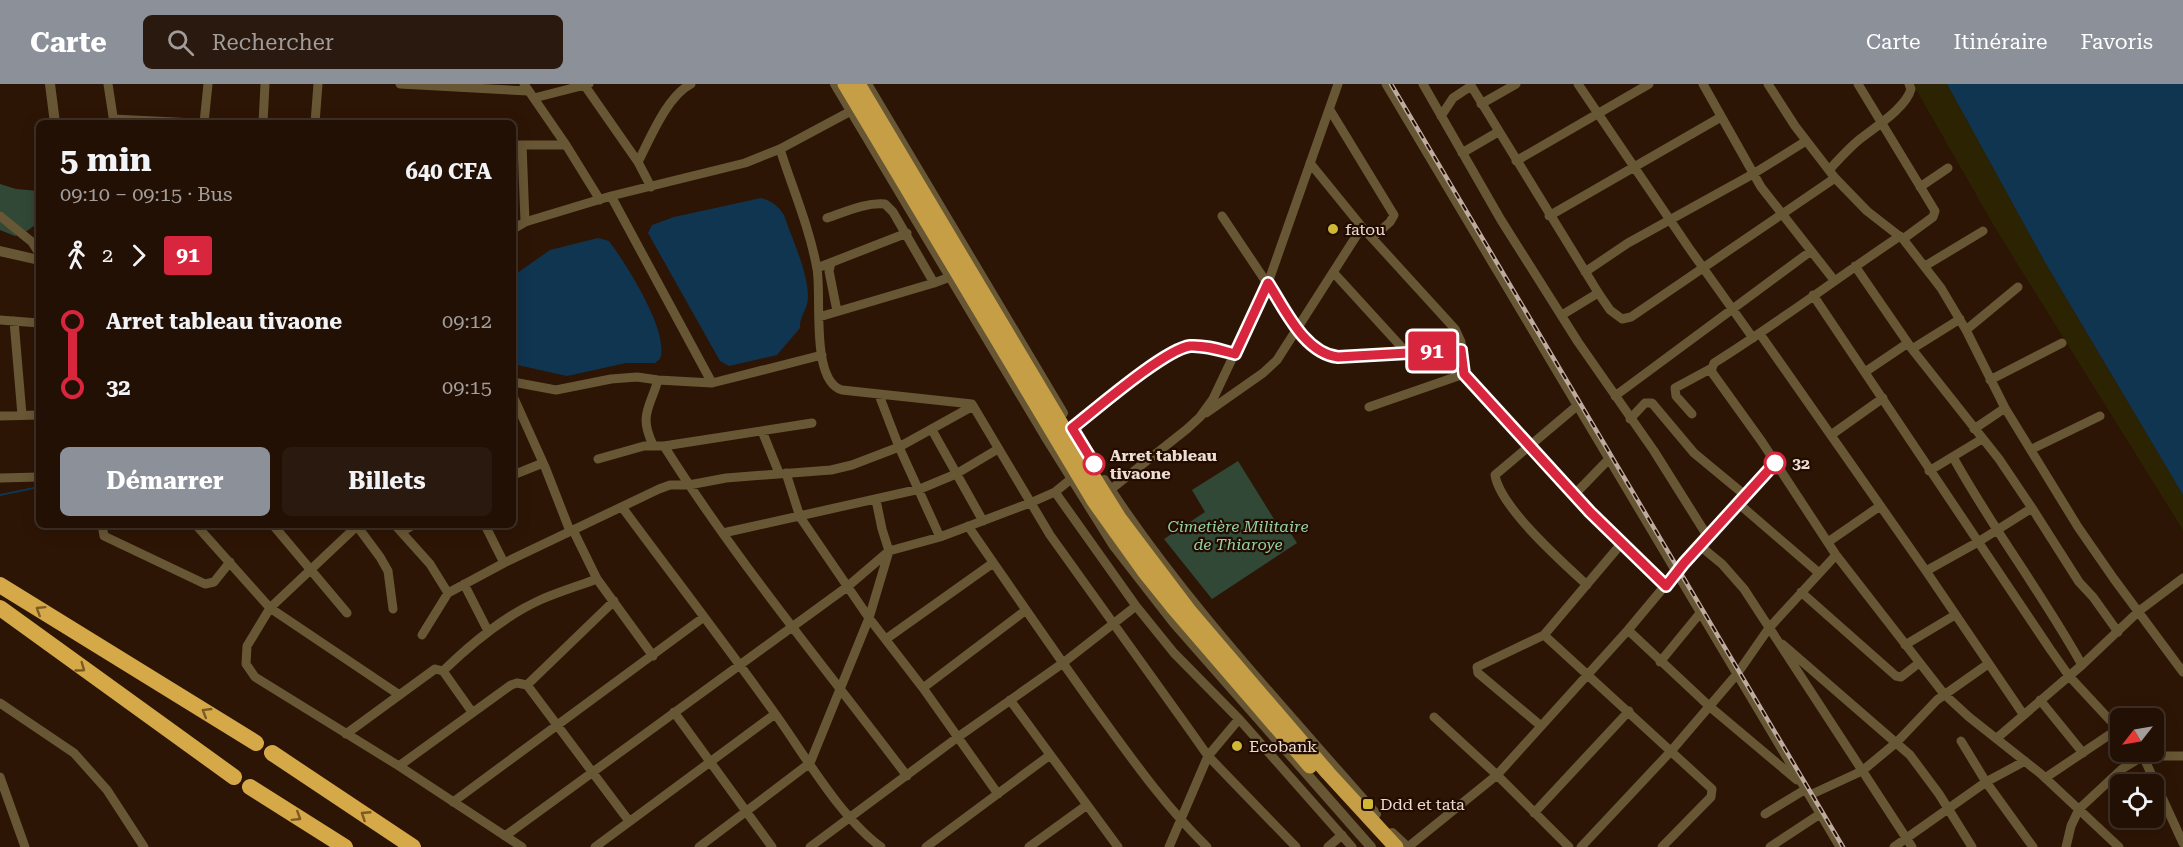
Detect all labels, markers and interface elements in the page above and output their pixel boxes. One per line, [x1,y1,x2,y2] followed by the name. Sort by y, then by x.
[143,15,563,69] search box
[30,26,107,59] text: Carte
[164,26,197,59] icon: search
[212,30,334,55] text: Rechercher
[1866,30,1921,54] text: Carte
[1954,30,2048,54] text: Itinéraire
[2081,30,2153,54] text: Favoris
[60,140,152,179] text: 5 min
[406,159,492,184] text: 640 CFA
[60,182,232,206] text: 09:10 – 09:15 · Bus
[1345,220,1385,239] place label: fatou
[1326,222,1340,236] marker: fatou
[60,239,93,272] icon: walk
[122,239,155,272] icon: forward
[102,243,113,267] text: 2
[176,243,200,267] text: 91
[106,309,342,334] text: Arret tableau tivaone
[442,309,492,333] text: 09:12
[1405,332,1459,370] line badge: 91
[1420,339,1444,363] text: 91
[106,375,131,400] text: 32
[442,375,492,399] text: 09:15
[1110,446,1217,483] place label: Arret tableau tivaone
[60,447,270,516] button: Démarrer
[282,447,492,516] button: Billets
[1764,452,1786,474] marker: 32
[1083,453,1105,475] marker: Arret tableau tivaone
[1792,454,1810,473] place label: 32
[1168,517,1308,554] park label: Cimetière Militaire de Thiaroye
[36,606,47,617] one-way arrow
[74,660,85,671] one-way arrow
[202,708,212,720] one-way arrow
[2110,708,2164,762] north arrow
[2110,708,2164,828] map controls
[1249,737,1317,756] place label: Ecobank
[1230,739,1244,753] marker: Ecobank
[2110,774,2164,828] button: locate
[1380,795,1465,814] place label: Ddd et tata
[1361,797,1375,811] marker: Ddd et tata
[291,810,301,822] one-way arrow
[360,811,371,822] one-way arrow

